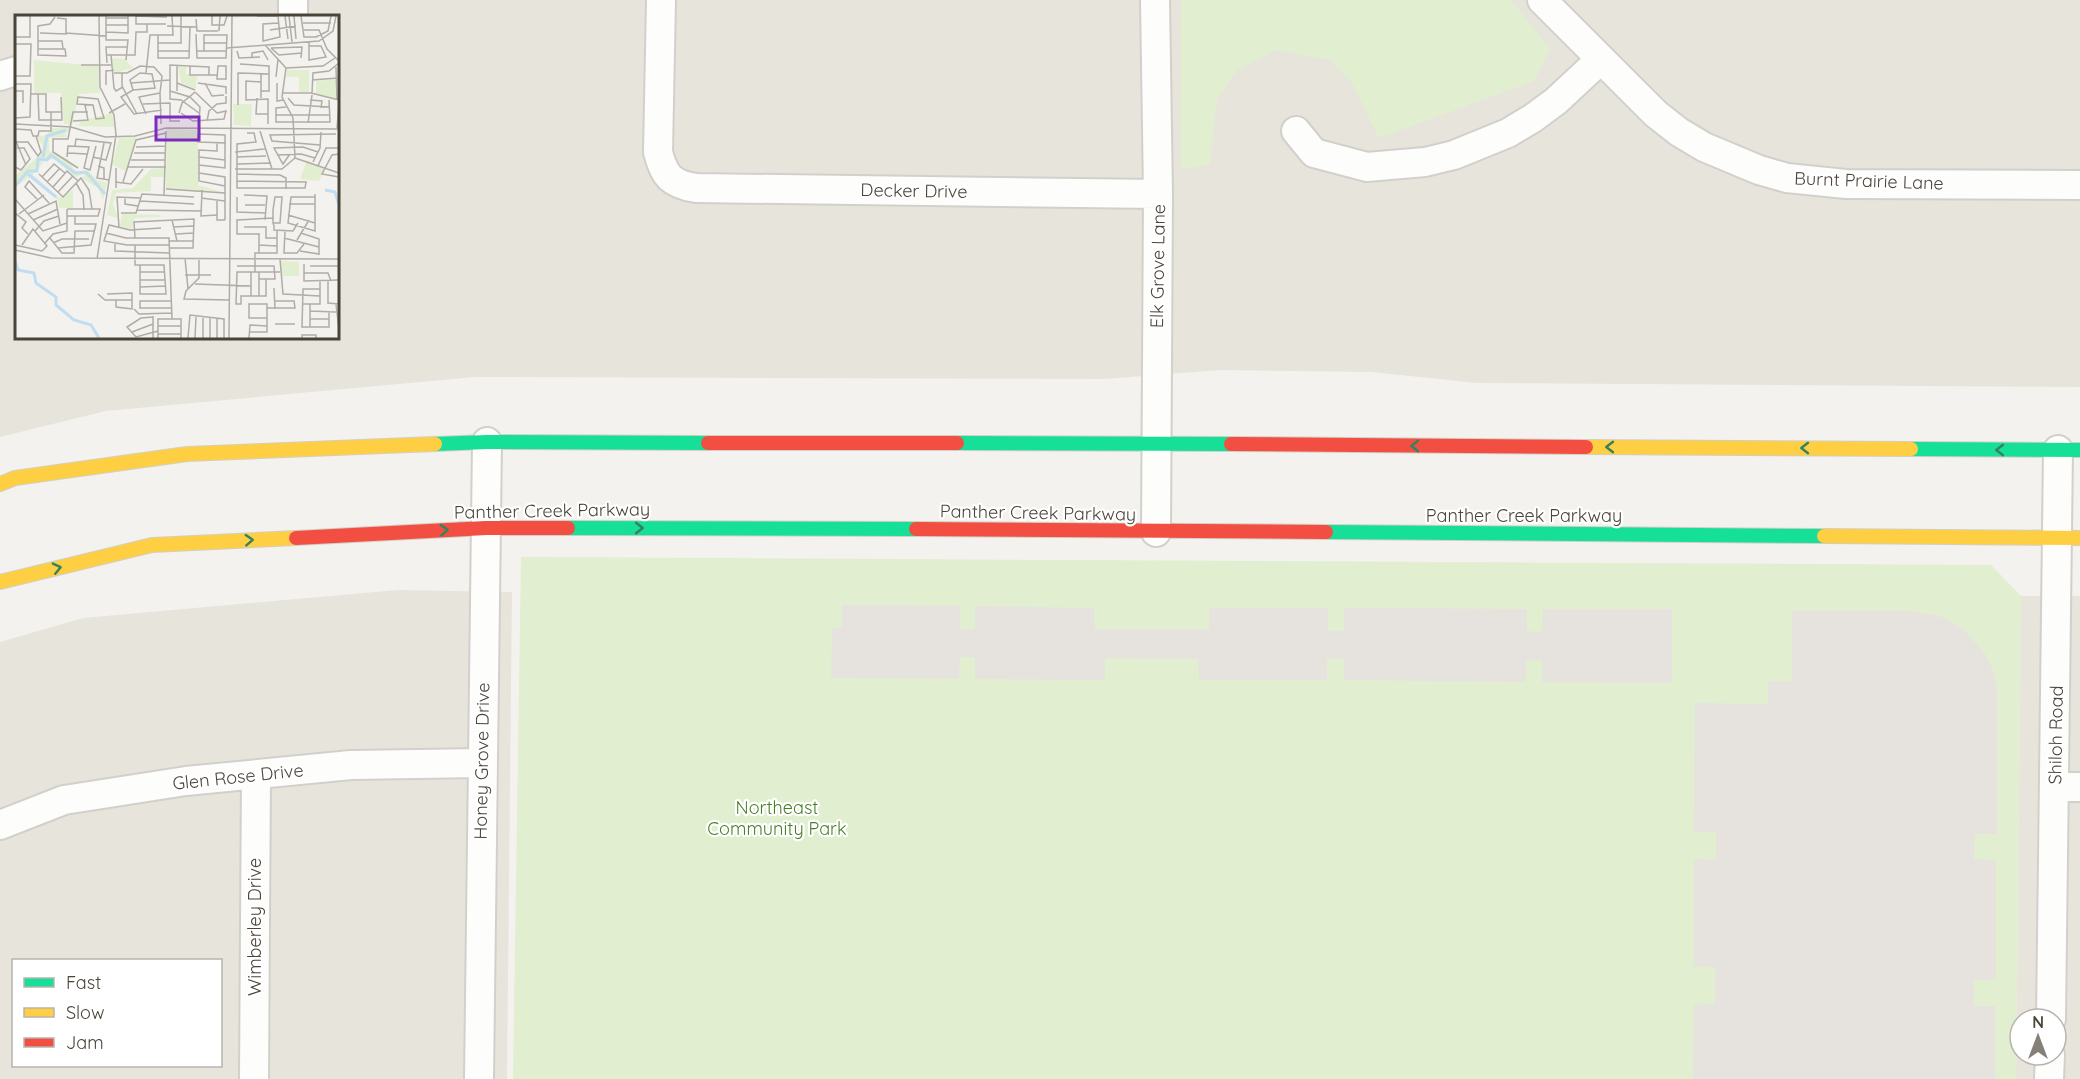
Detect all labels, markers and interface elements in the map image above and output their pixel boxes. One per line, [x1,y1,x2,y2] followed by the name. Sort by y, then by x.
[15,15,339,339] inset map
[1794,166,1944,195] street label: Burnt Prairie Lane
[860,178,968,203] street label: Decker Drive
[1145,204,1170,328] street label: Elk Grove Lane
[1410,440,1419,452] one-way arrow
[1605,441,1614,453] one-way arrow
[1800,442,1809,454] one-way arrow
[1995,444,2004,456] one-way arrow
[454,497,650,524] street label: Panther Creek Parkway
[940,499,1136,526] street label: Panther Creek Parkway
[1426,504,1622,527] street label: Panther Creek Parkway
[634,522,643,534] one-way arrow
[439,524,448,537] one-way arrow
[245,534,254,547] one-way arrow
[52,563,62,576] one-way arrow
[469,682,494,840] street label: Honey Grove Drive
[2043,685,2068,785] street label: Shiloh Road
[171,758,305,795] street label: Glen Rose Drive
[707,796,847,840] park label: Northeast Community Park
[243,858,266,996] street label: Wimberley Drive
[12,959,222,1067] legend
[66,971,101,994] text: Fast
[66,1001,104,1024] text: Slow
[2008,1007,2068,1067] north arrow
[2032,1012,2044,1032] text: N
[66,1031,104,1054] text: Jam

